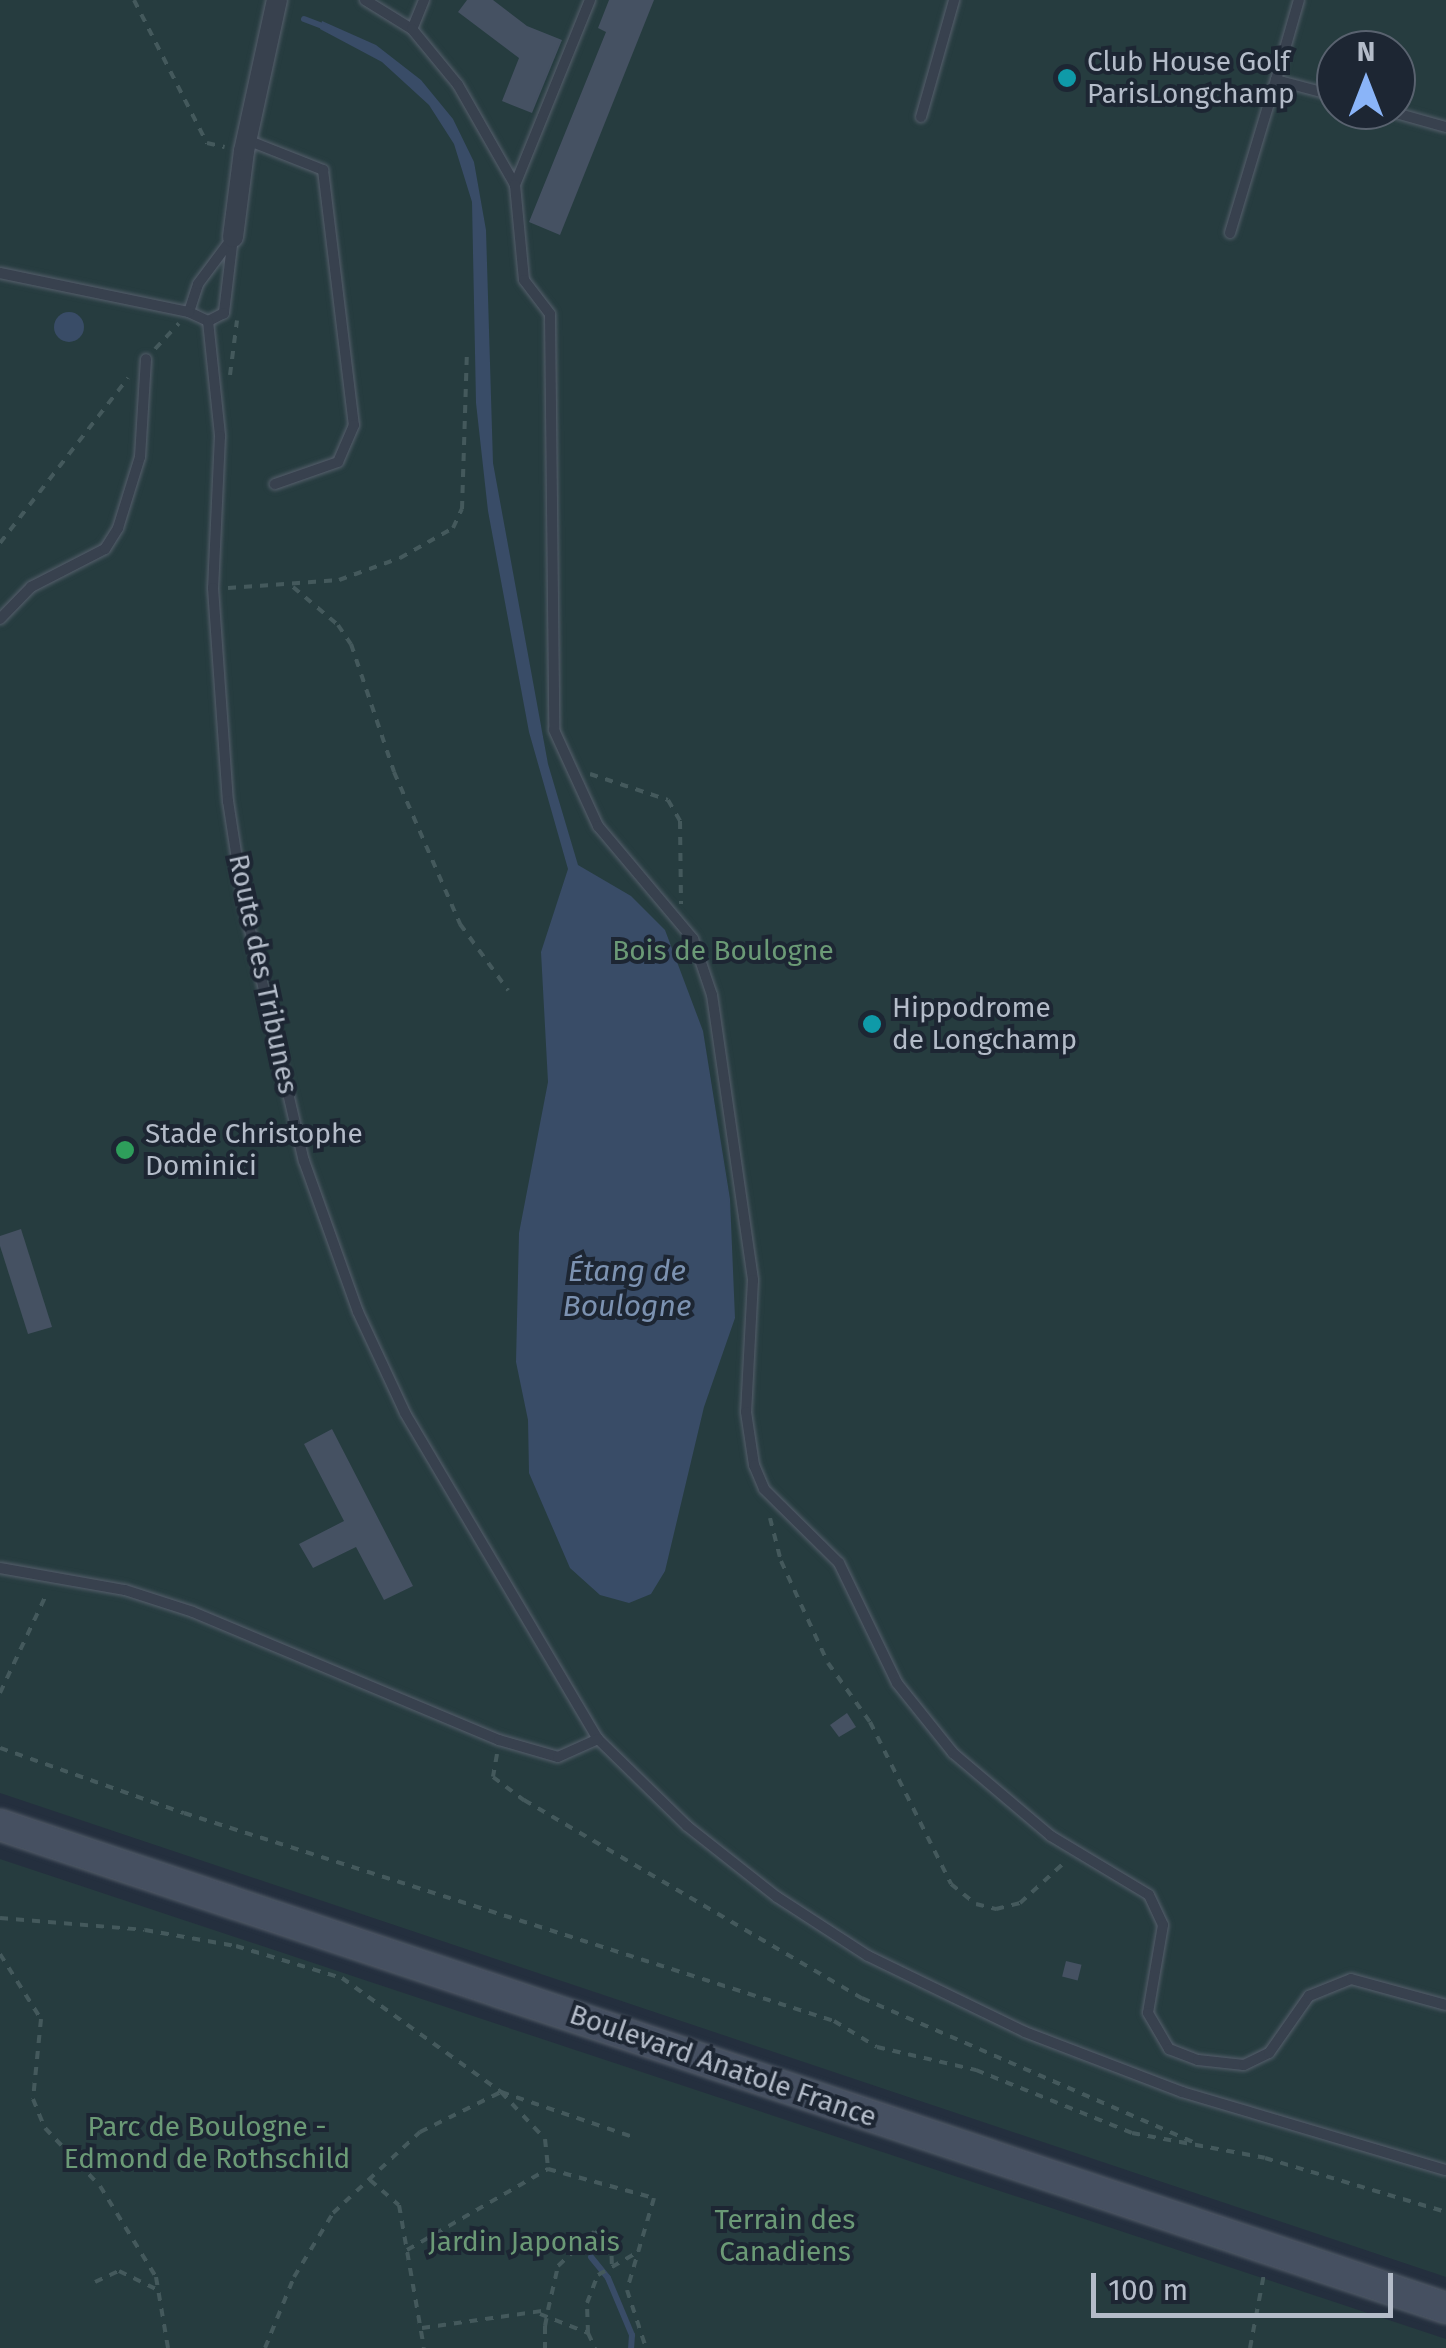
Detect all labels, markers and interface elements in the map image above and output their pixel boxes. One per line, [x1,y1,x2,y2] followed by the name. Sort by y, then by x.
[1316,30,1416,130] north arrow
[1357,35,1375,68] text: N
[1087,45,1295,111] place label: Club House Golf ParisLongchamp
[1056,67,1078,89] marker: Club House Golf ParisLongchamp
[221,851,305,1097] street label: Route des Tribunes
[612,934,834,968] park label: Bois de Boulogne
[892,991,1077,1057] place label: Hippodrome de Longchamp
[861,1013,883,1035] marker: Hippodrome de Longchamp
[145,1117,363,1183] place label: Stade Christophe Dominici
[114,1139,136,1161] marker: Stade Christophe Dominici
[563,1253,691,1324] water label: Étang de Boulogne
[565,1998,881,2134] street label: Boulevard Anatole France
[64,2110,350,2176] park label: Parc de Boulogne - Edmond de Rothschild
[715,2203,855,2269] park label: Terrain des Canadiens
[428,2225,620,2259] park label: Jardin Japonais
[1096,2253,1398,2315] scale bar
[1108,2272,1188,2308] text: 100 m

